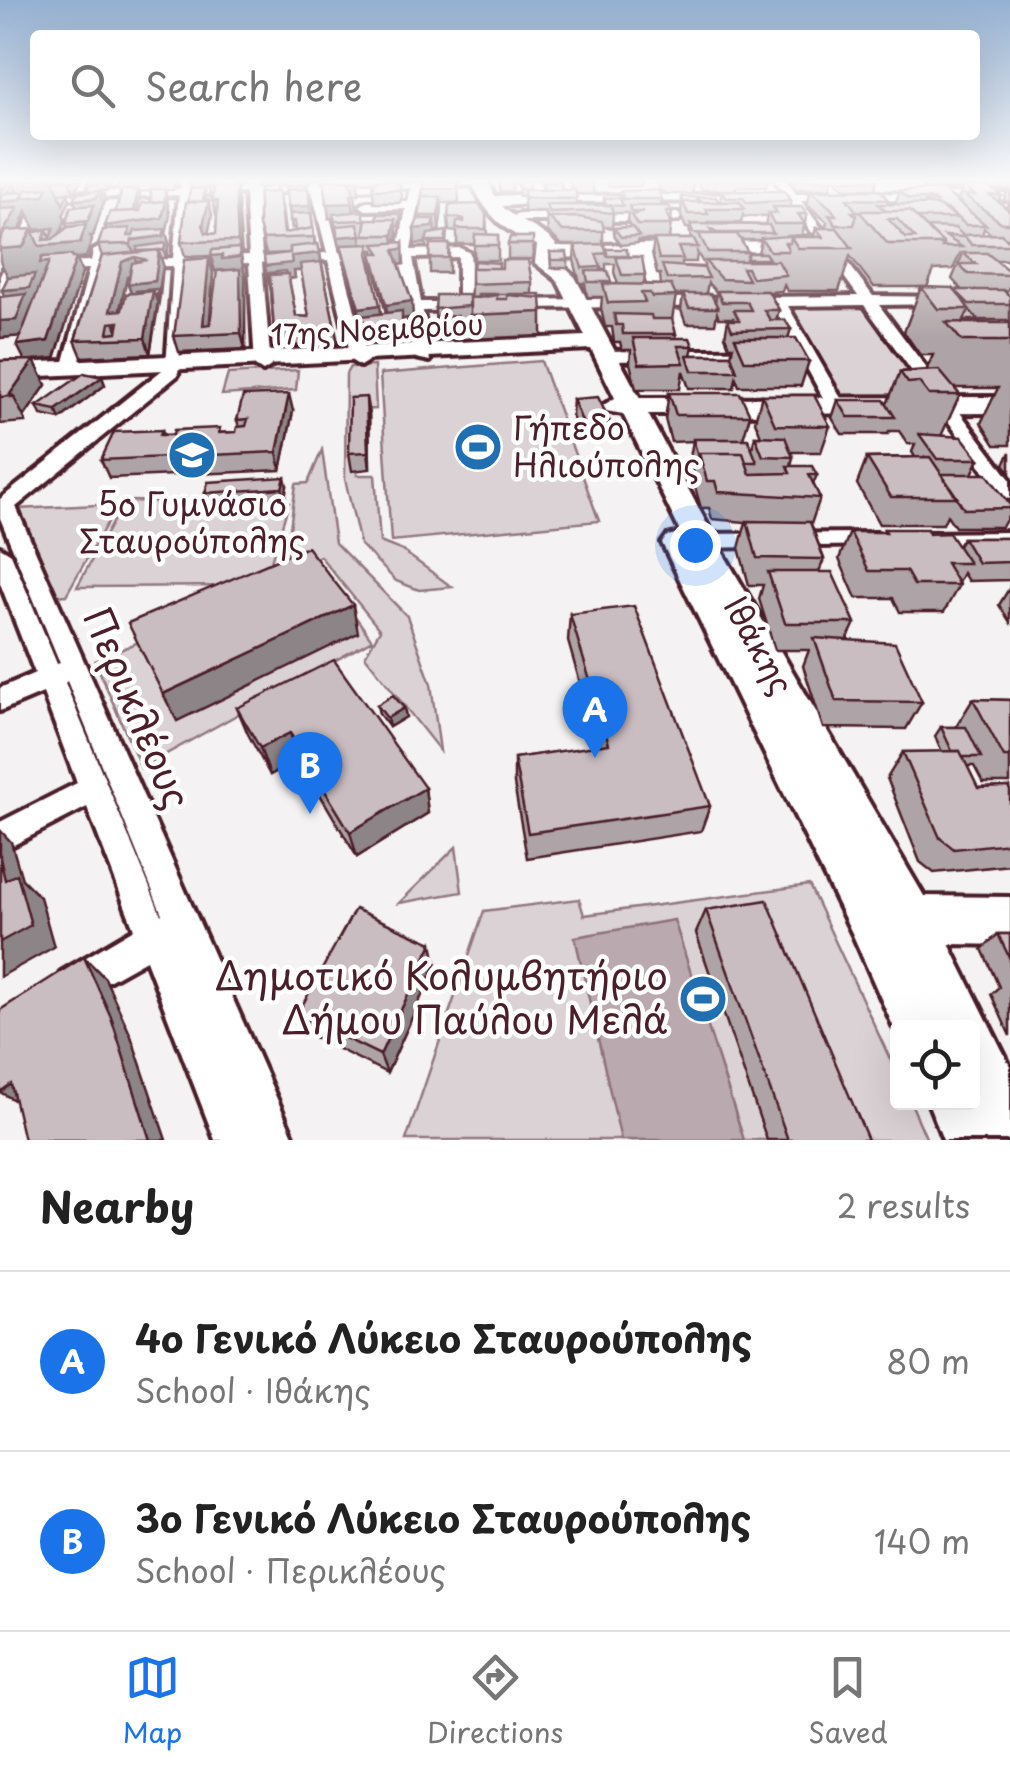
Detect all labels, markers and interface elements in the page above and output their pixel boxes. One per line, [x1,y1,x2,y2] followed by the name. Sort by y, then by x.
[30,30,980,140] search box
[145,57,362,114] text: Search here
[65,58,120,113] icon: search
[269,301,484,356] street label: 17ης Νοεμβρίου
[513,403,700,488] place label: Γήπεδο Ηλιούπολης
[452,421,504,473] sports icon: Γήπεδο Ηλιούπολης
[166,429,218,481] school or university icon: 5ο Γυμνάσιο Σταυρούπολης
[79,479,305,564] place label: 5ο Γυμνάσιο Σταυρούπολης
[670,520,721,571] your location
[713,587,806,703] street label: Ιθάκης
[70,597,206,817] street label: Περικλέους
[562,676,628,758] pin: A
[278,732,342,814] pin: B
[215,946,668,1047] place label: Δημοτικό Κολυμβητήριο Δήμου Παύλου Μελά
[677,973,729,1025] sports icon: Δημοτικό Κολυμβητήριο Δήμου Παύλου Μελά
[890,1020,980,1110] map controls
[890,1020,980,1110] button: locate
[40,1174,194,1237] text: Nearby
[837,1181,970,1229] text: 2 results
[135,1309,752,1366] text: 4ο Γενικό Λύκειο Σταυρούπολης
[60,1337,85,1385] text: A
[886,1337,970,1385] text: 80 m
[135,1366,371,1414] text: School · Ιθάκης
[135,1489,751,1546] text: 3ο Γενικό Λύκειο Σταυρούπολης
[62,1517,83,1565] text: B
[874,1517,970,1565] text: 140 m
[135,1546,446,1594] text: School · Περικλέους
[122,1650,182,1753] tab: Map
[427,1650,563,1753] tab: Directions
[808,1650,888,1753] tab: Saved

